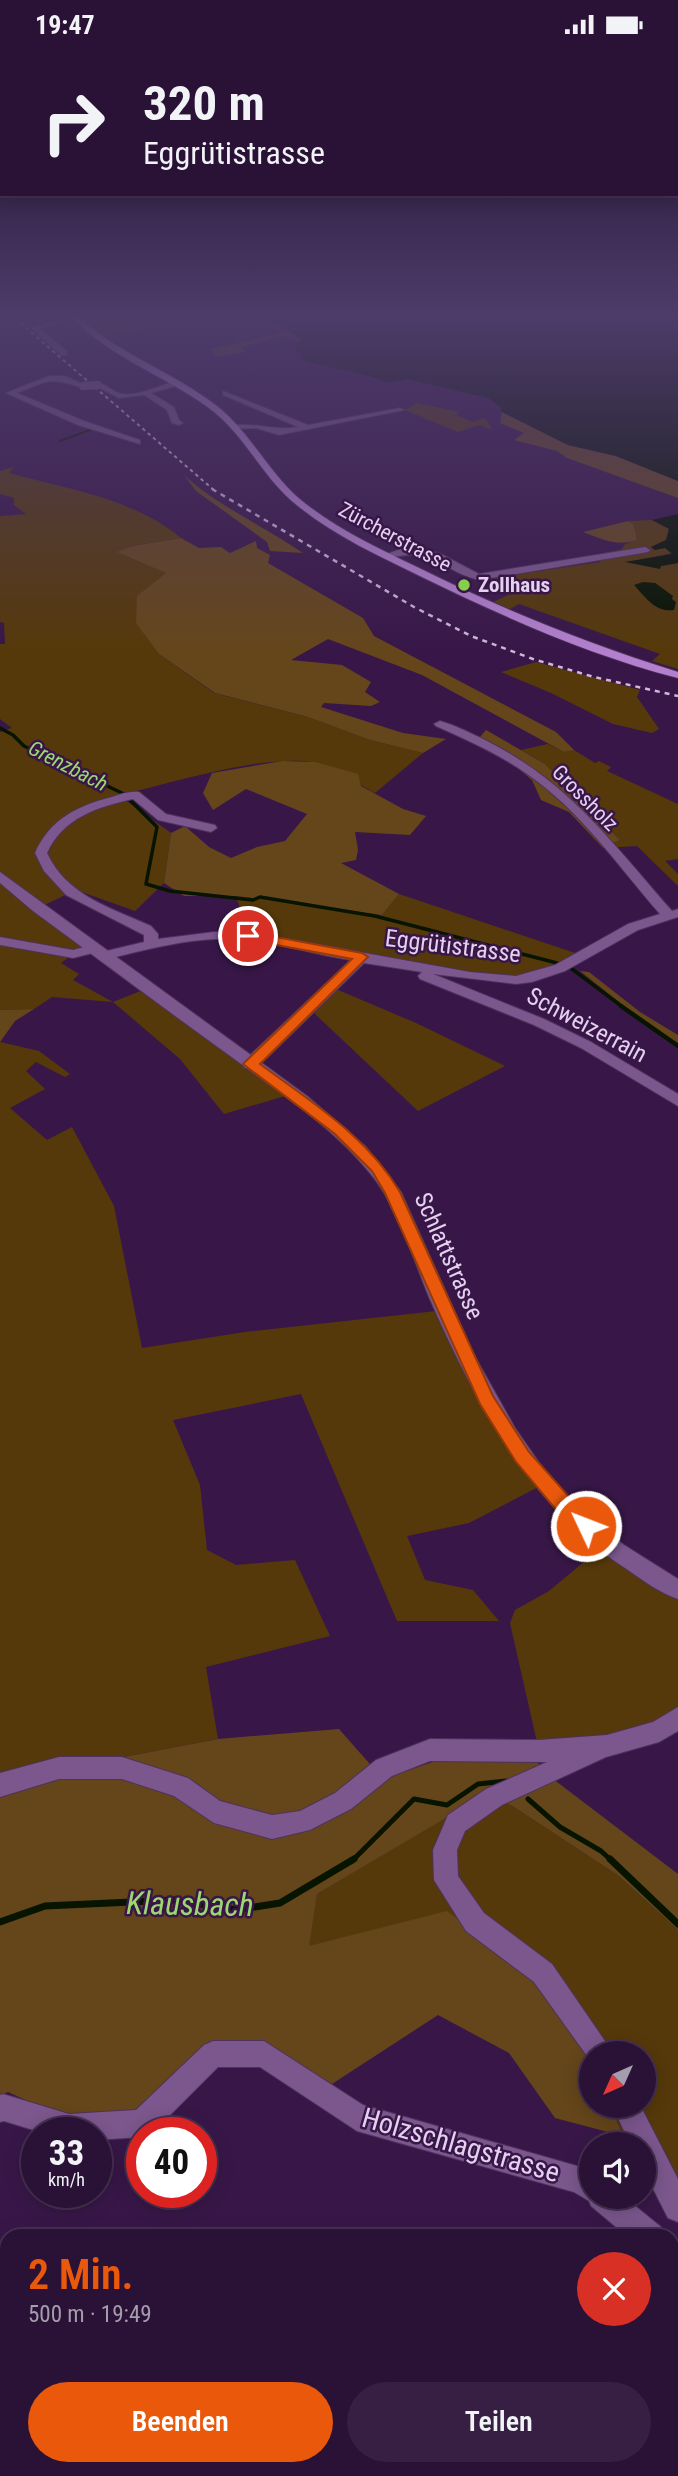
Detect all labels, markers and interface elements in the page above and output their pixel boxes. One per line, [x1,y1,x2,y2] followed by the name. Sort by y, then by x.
[35,10,95,40] text: 19:47
[143,75,265,132] text: 320 m
[28,77,119,168] icon: right
[143,134,325,172] text: Eggrütistrasse
[335,497,456,577] street label: Zürcherstrasse
[478,573,550,597] place label: Zollhaus
[456,577,472,593] marker: Zollhaus
[24,736,112,796] water label: Grenzbach
[547,760,623,836] street label: Grossholz
[218,906,278,966] pin
[229,917,267,955] icon: arrive
[384,924,522,968] street label: Eggrütistrasse
[522,982,652,1068] street label: Schweizerrain
[409,1188,489,1324] street label: Schlattstrasse
[549,1489,623,1563] position arrow
[126,1884,254,1924] water label: Klausbach
[579,2041,656,2117] north arrow
[579,2041,656,2209] map controls
[358,2101,564,2189] street label: Holzschlagstrasse
[126,2117,217,2208] speed limit sign: 40
[579,2132,656,2209] button: sound
[49,2133,84,2174] text: 33
[48,2169,85,2190] text: km/h
[28,2250,134,2299] text: 2 Min.
[577,2252,651,2326] button: close
[28,2301,152,2328] text: 500 m · 19:49
[28,2382,333,2462] button: Beenden
[347,2382,651,2462] button: Teilen

